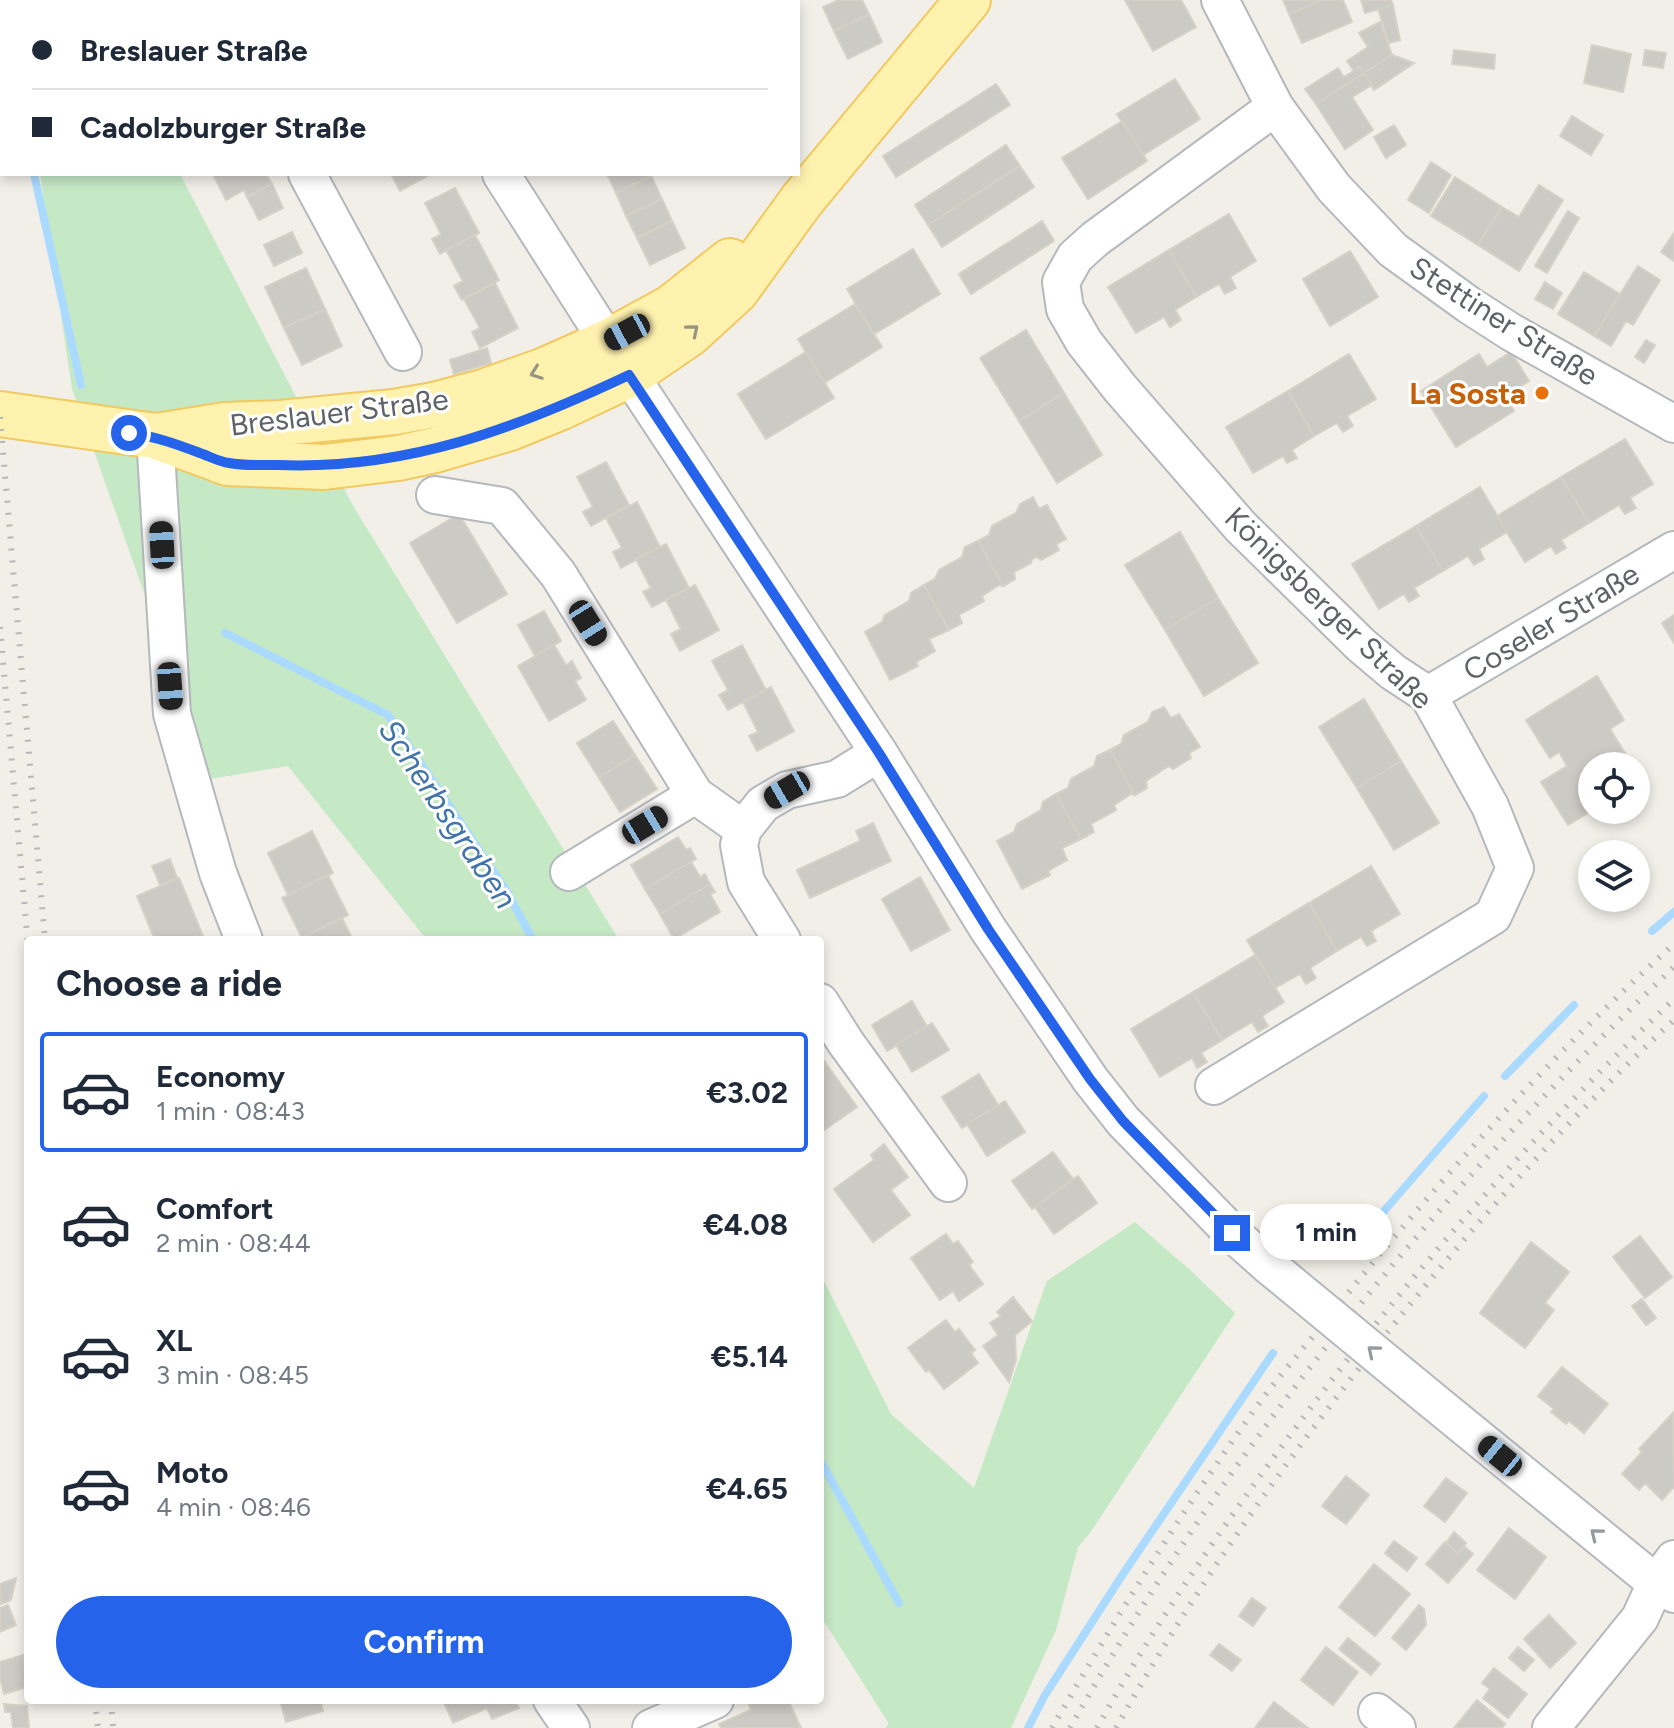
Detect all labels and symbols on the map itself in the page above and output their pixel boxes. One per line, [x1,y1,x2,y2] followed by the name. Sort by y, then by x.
[1403,248,1605,394] street label: Stettiner Straße
[600,310,654,354] car
[684,325,698,340] one-way arrow
[530,363,544,380] one-way arrow
[1409,375,1526,412] place label: La Sosta
[228,380,450,444] street label: Breslauer Straße
[1533,384,1551,402] marker: La Sosta
[111,415,147,451] route start
[1217,499,1441,717] street label: Königsberger Straße
[149,520,175,570] car
[1456,555,1646,689] street label: Coseler Straße
[565,596,611,650] car
[156,661,184,711] car
[371,712,525,916] water label: Scherbsgraben
[760,768,814,812] car
[618,802,672,848] car
[1260,1205,1392,1261] callout: 1 min
[1214,1215,1250,1251] route end
[1368,1346,1382,1361] one-way arrow
[1474,1432,1526,1480] car
[1590,1529,1605,1543] one-way arrow

